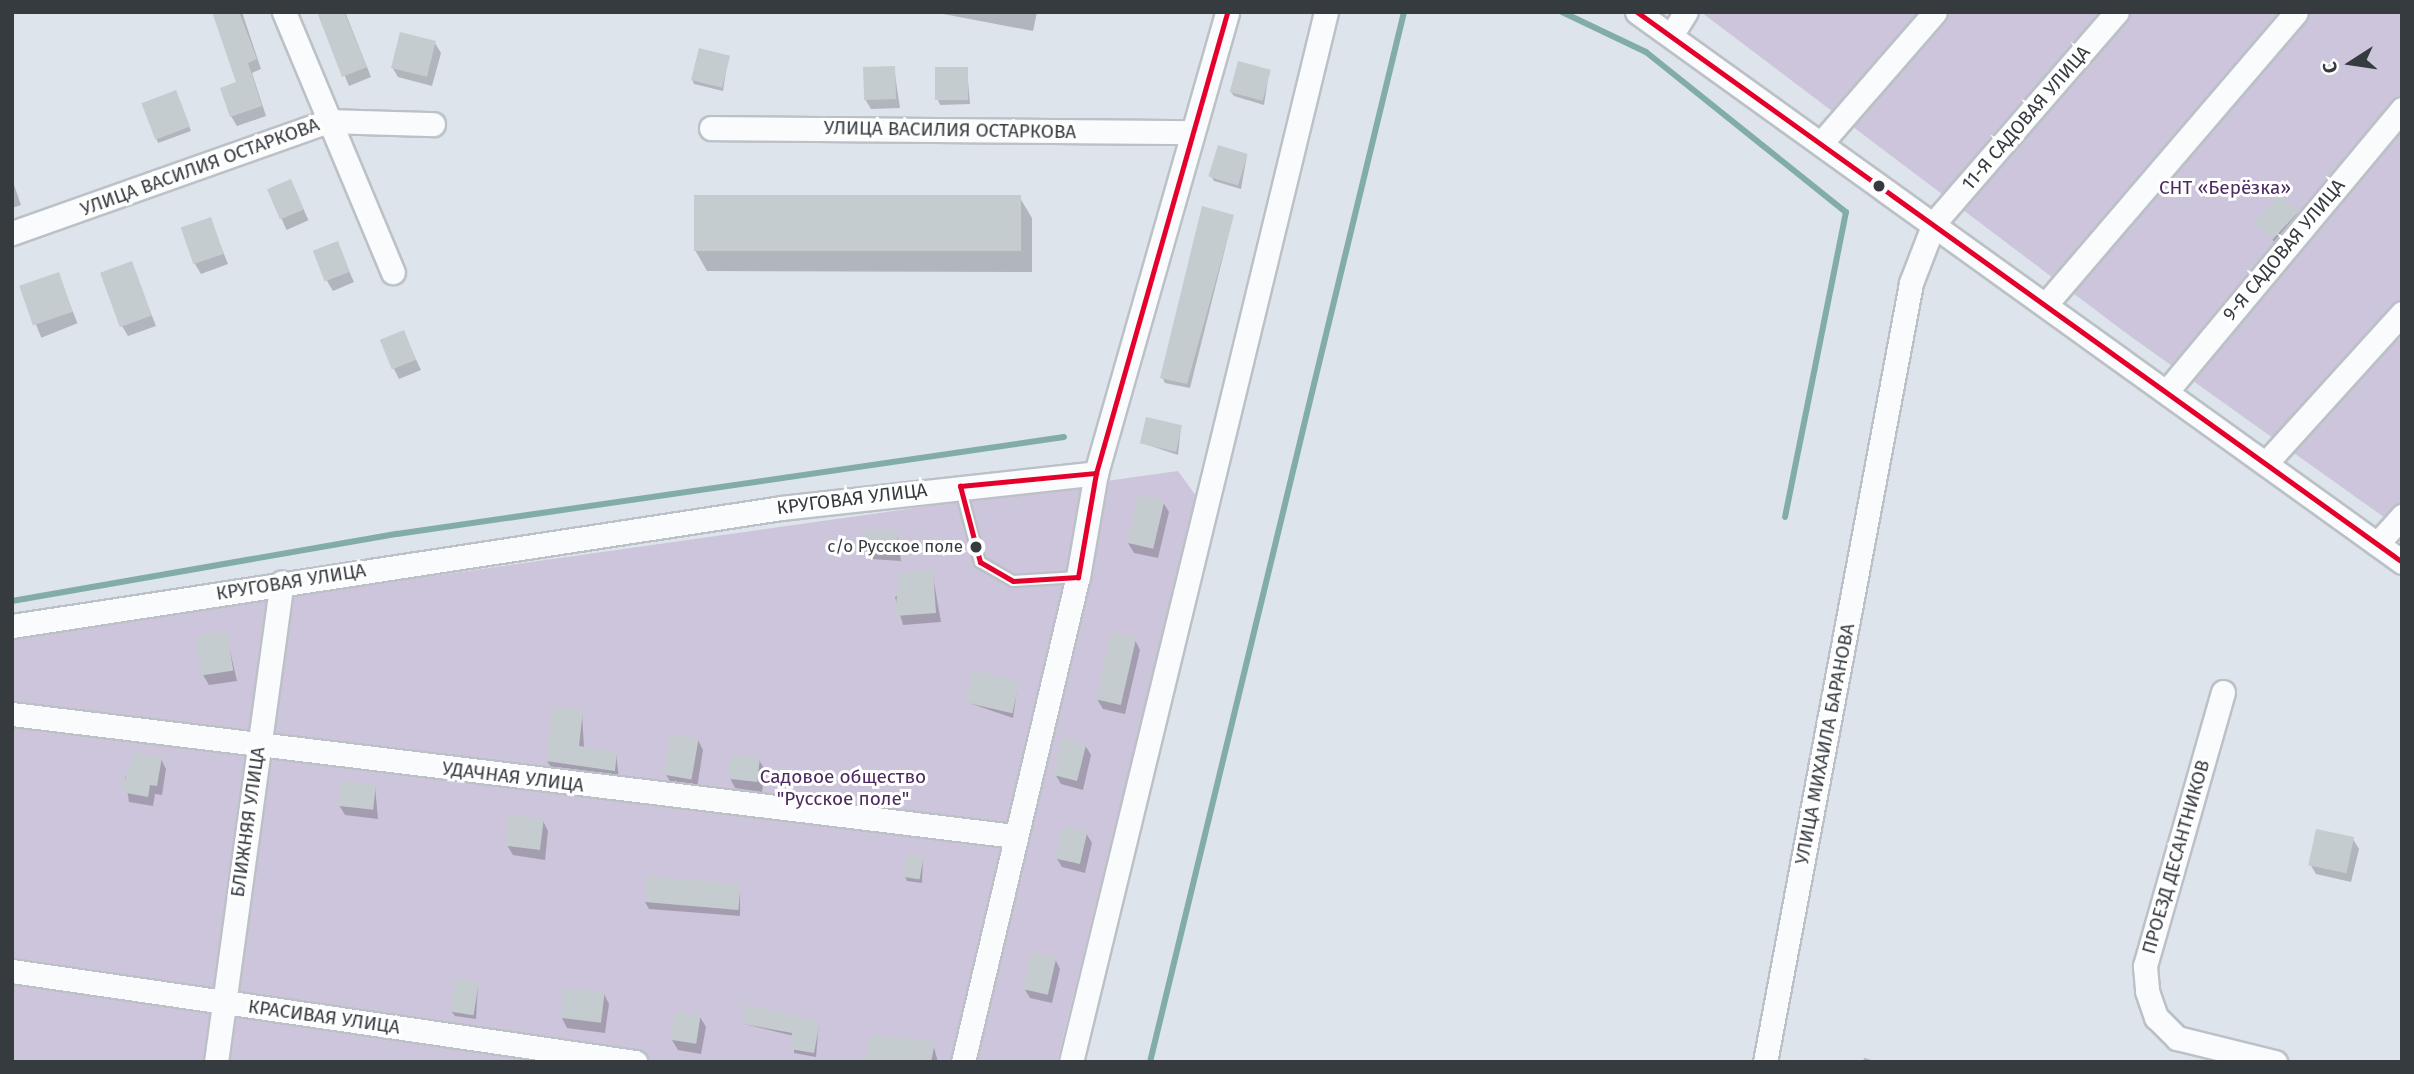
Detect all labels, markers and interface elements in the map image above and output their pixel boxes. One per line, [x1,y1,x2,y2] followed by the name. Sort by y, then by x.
[2316,28,2386,98] north arrow
[1957,41,2095,195] street label: 11-Я САДОВАЯ УЛИЦА
[2318,60,2342,75] text: С
[77,113,323,221] street label: УЛИЦА ВАСИЛИЯ ОСТАРКОВА
[824,116,1076,144] street label: УЛИЦА ВАСИЛИЯ ОСТАРКОВА
[2218,175,2350,325] street label: 9-Я САДОВАЯ УЛИЦА
[2159,177,2291,199] park label: СНТ «Берёзка»
[1872,179,1886,193] unlabelled marker
[775,478,929,520] street label: КРУГОВАЯ УЛИЦА
[827,537,963,557] place label: с/о Русское поле
[969,540,983,554] marker: с/о Русское поле
[214,559,368,605] street label: КРУГОВАЯ УЛИЦА
[1790,622,1860,866] street label: УЛИЦА МИХАИЛА БАРАНОВА
[226,745,270,899] street label: БЛИЖНЯЯ УЛИЦА
[441,757,585,797] street label: УДАЧНАЯ УЛИЦА
[2137,757,2215,957] street label: ПРОЕЗД ДЕСАНТНИКОВ
[760,766,926,810] park label: Садовое общество "Русское поле"
[247,995,401,1039] street label: КРАСИВАЯ УЛИЦА

